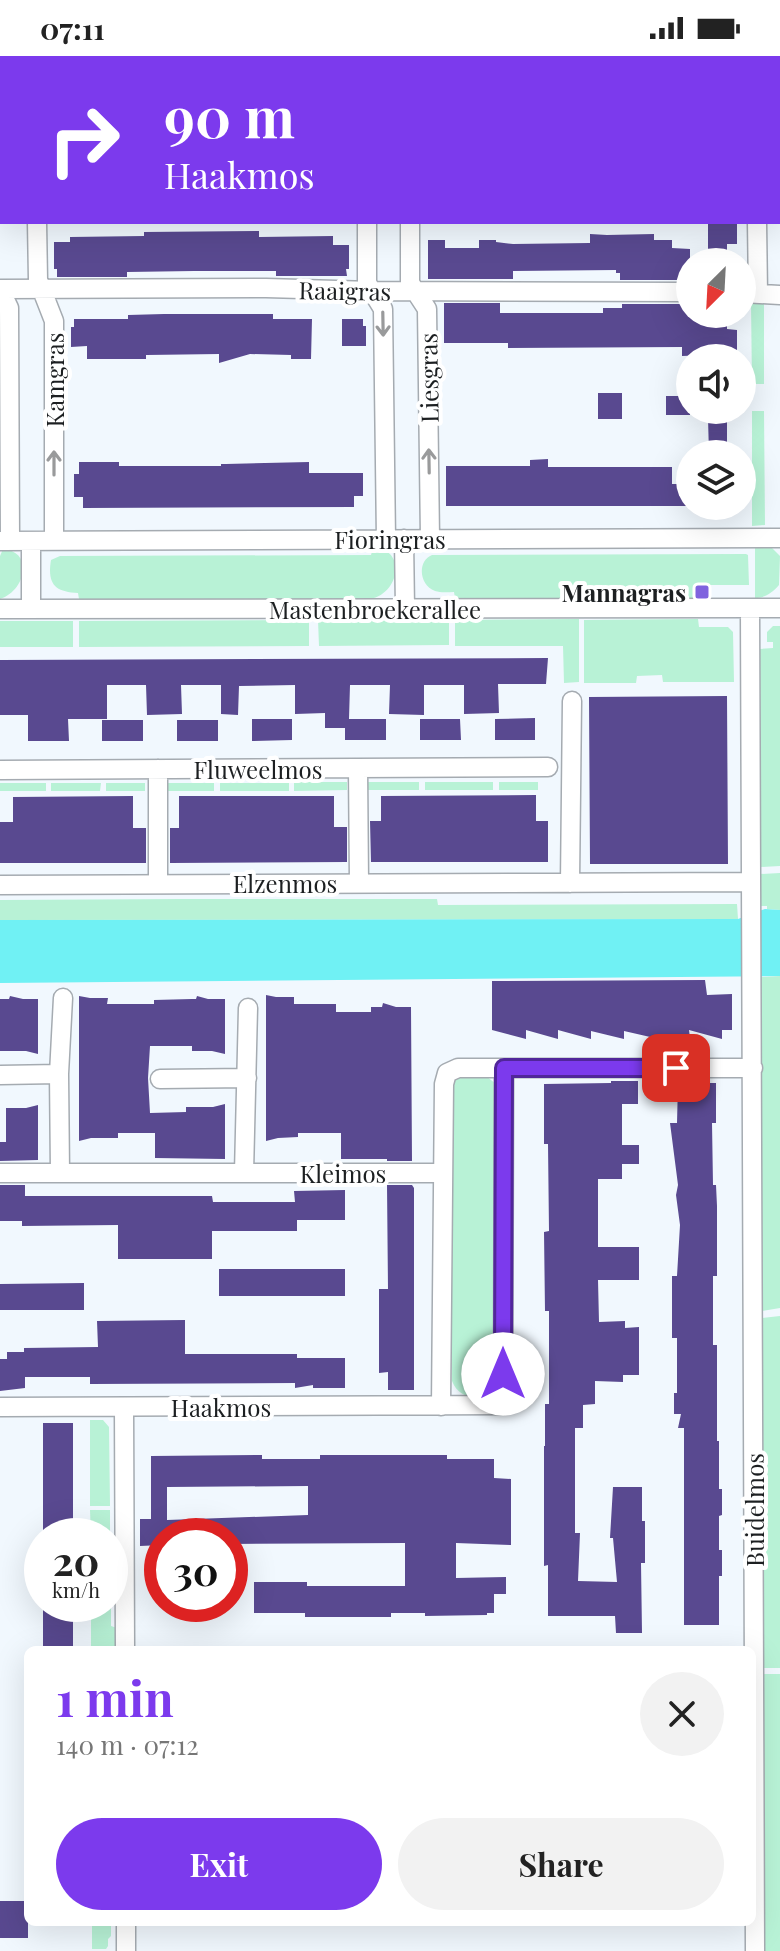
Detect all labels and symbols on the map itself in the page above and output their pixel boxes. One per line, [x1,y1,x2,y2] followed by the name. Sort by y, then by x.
[676,248,756,328] north arrow
[298,273,392,307] street label: Raaigras
[375,310,391,337] one-way arrow
[38,333,70,427] street label: Kamgras
[411,333,445,423] street label: Liesgras
[421,448,437,475] one-way arrow
[46,450,62,477] one-way arrow
[334,523,446,555] street label: Fioringras
[562,576,686,608] place label: Mannagras
[693,583,711,601] marker: Mannagras
[269,593,481,625] street label: Mastenbroekerallee
[194,753,322,785] street label: Fluweelmos
[233,867,337,899] street label: Elzenmos
[642,1034,710,1102] pin
[300,1157,386,1189] street label: Kleimos
[461,1332,545,1416] position arrow
[171,1391,271,1423] street label: Haakmos
[738,1453,770,1567] street label: Buidelmos
[144,1518,248,1622] speed limit sign: 30

